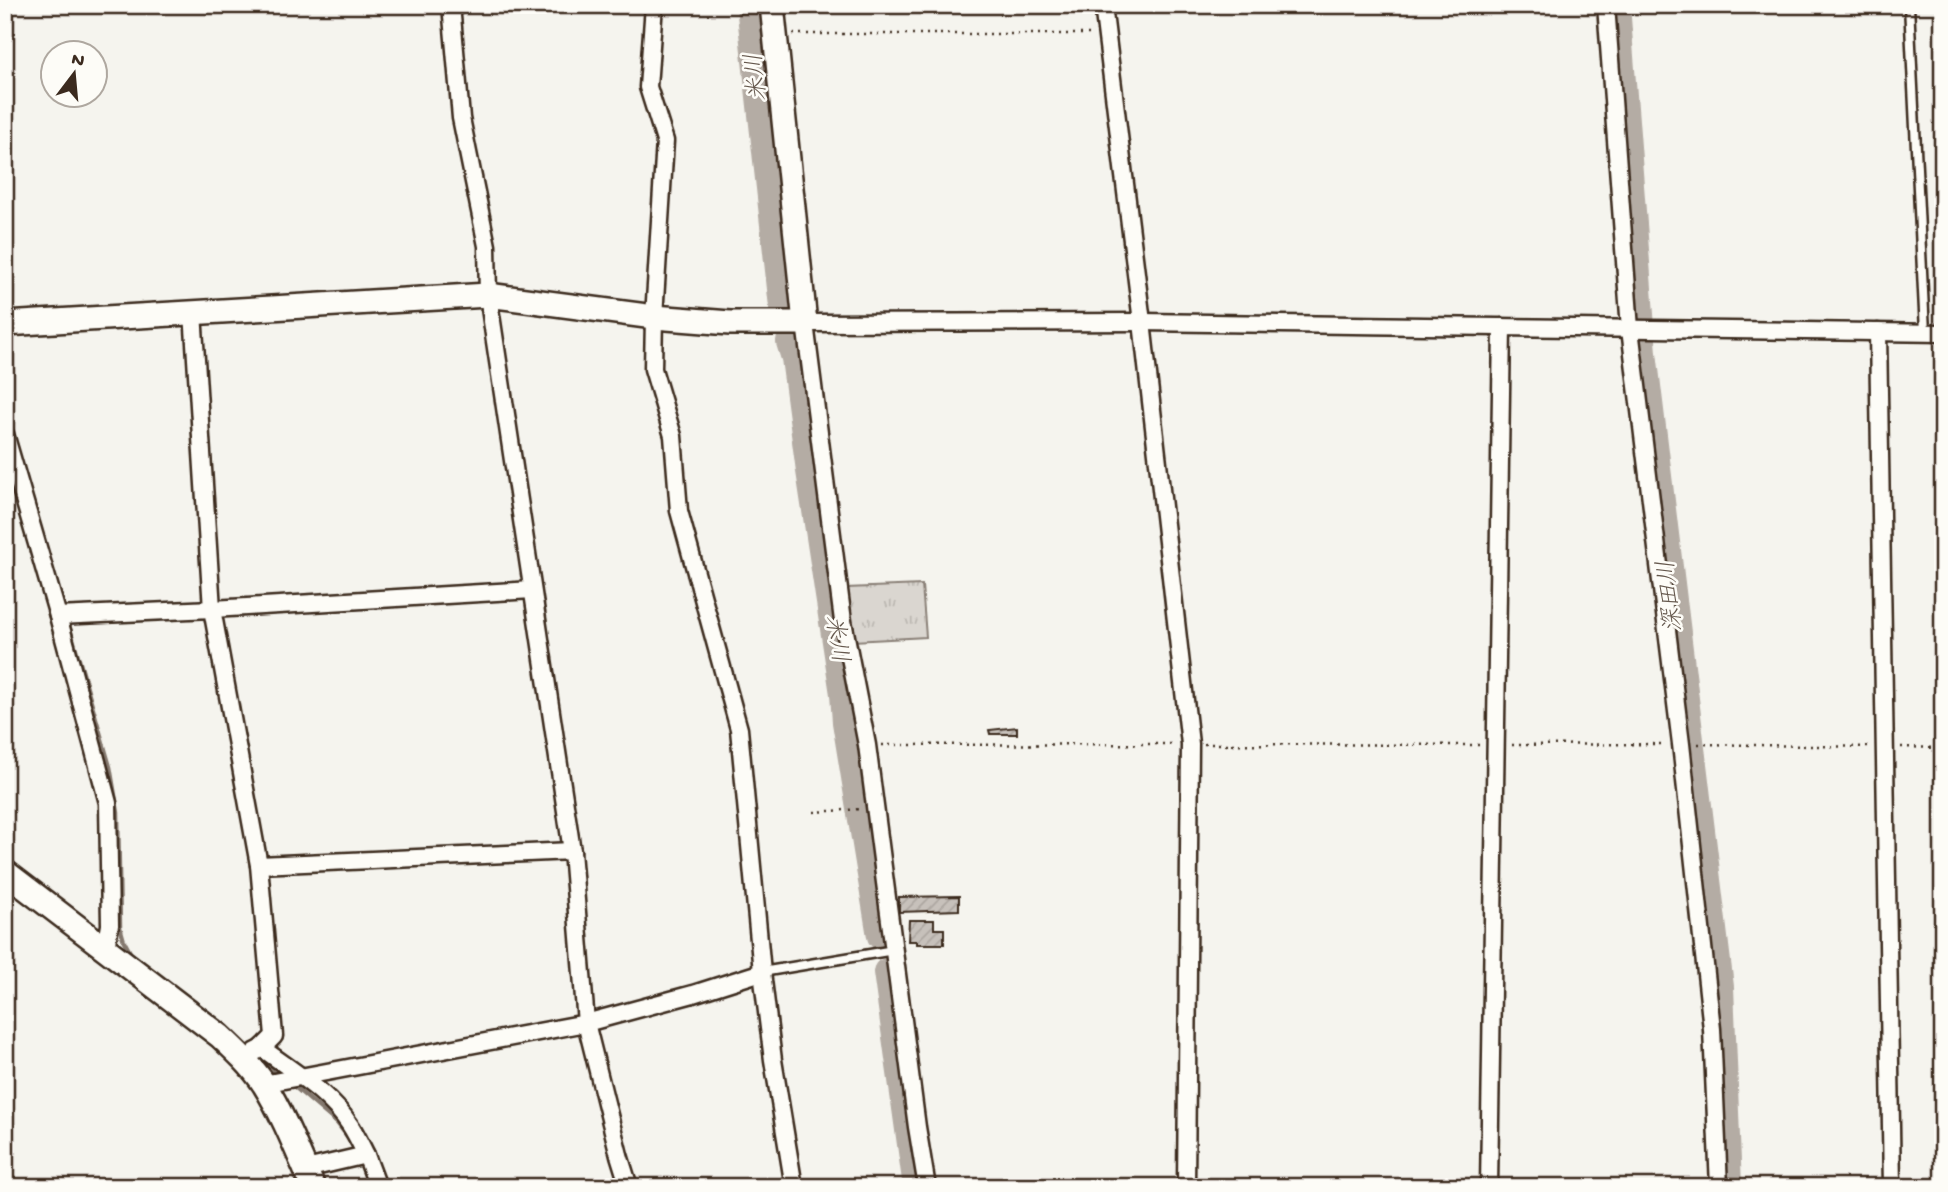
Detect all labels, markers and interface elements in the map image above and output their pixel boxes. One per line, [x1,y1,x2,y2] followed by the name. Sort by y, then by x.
[38,38,108,108] north arrow
[69,48,87,74] text: N
[740,52,775,102] water label: 米川
[1653,559,1691,633] water label: 深田川
[817,613,854,665] water label: 米川

